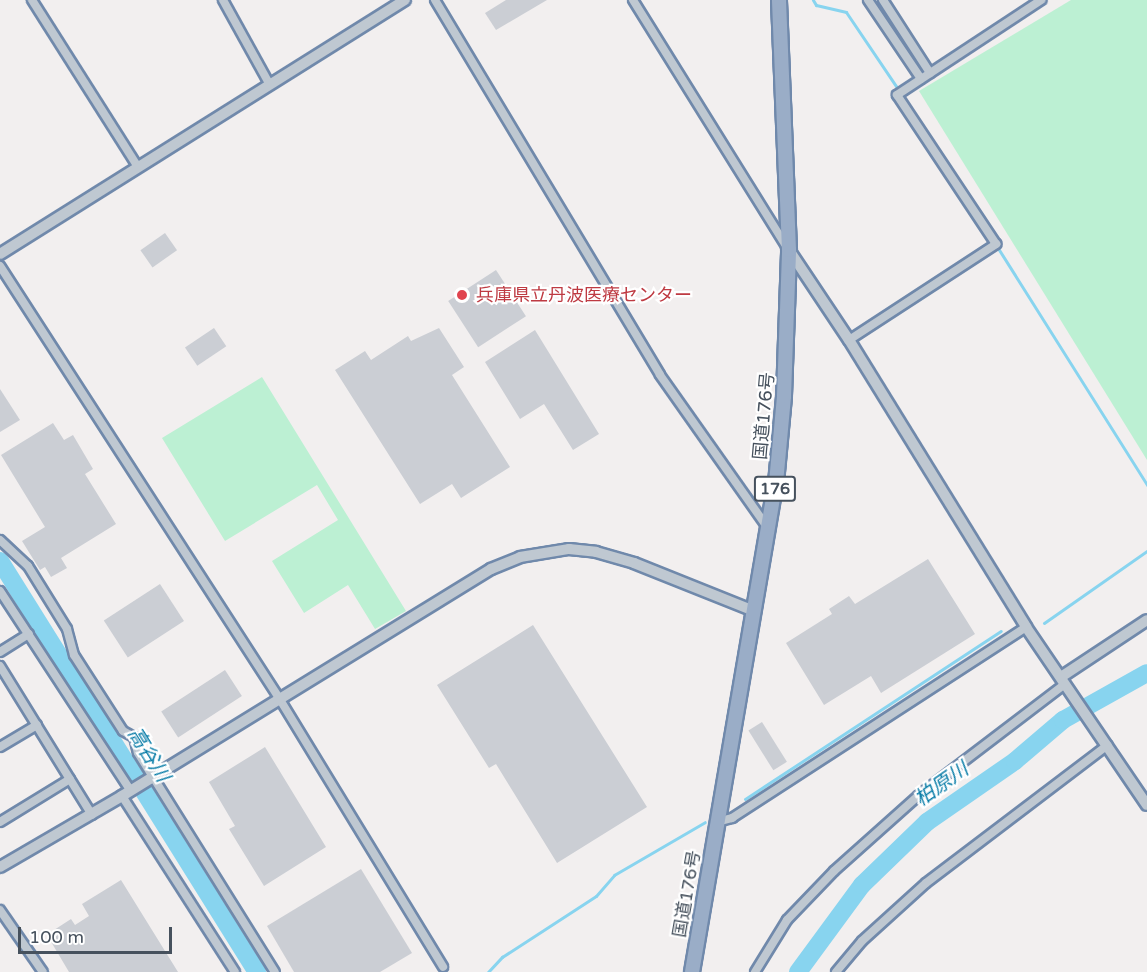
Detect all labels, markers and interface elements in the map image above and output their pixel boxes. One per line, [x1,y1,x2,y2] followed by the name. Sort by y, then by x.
[476,284,692,306] place label: 兵庫県立丹波医療センター
[453,286,471,304] marker: 兵庫県立丹波医療センター
[749,371,779,461] street label: 国道176号
[752,476,798,502] road number: 176
[122,723,174,787] water label: 高谷川
[911,758,973,812] water label: 柏原川
[669,849,705,939] street label: 国道176号
[21,915,176,953] scale bar
[29,926,84,948] text: 100 m

